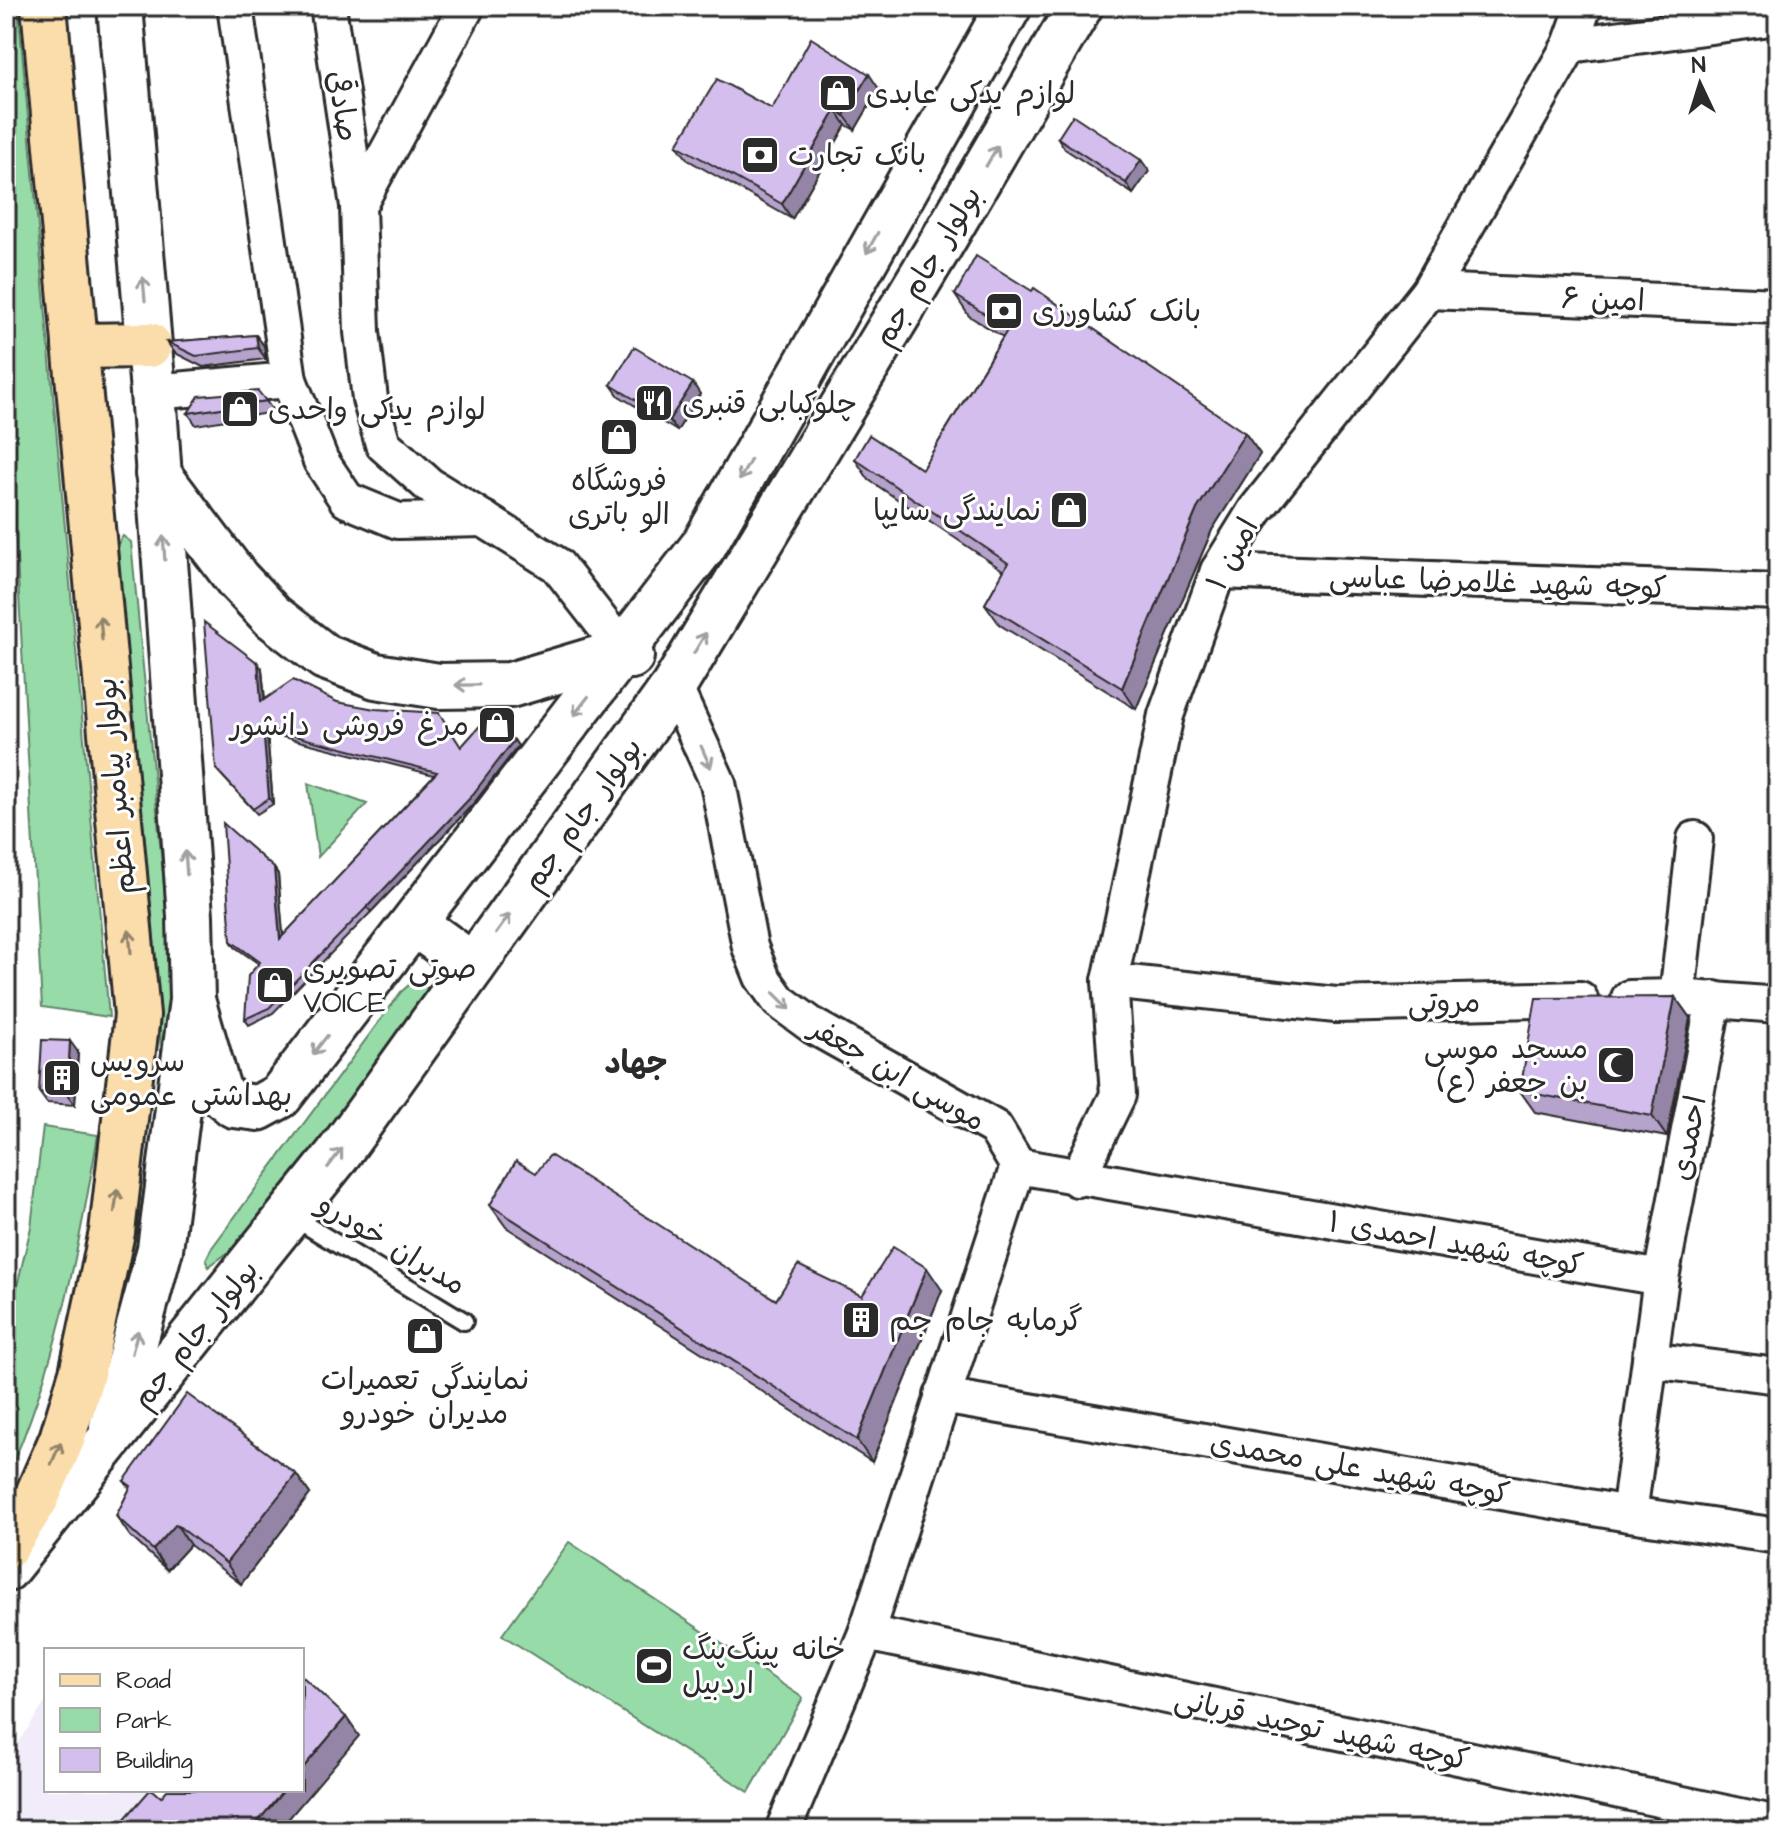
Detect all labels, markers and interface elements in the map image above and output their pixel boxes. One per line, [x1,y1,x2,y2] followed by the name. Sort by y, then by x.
[1660,44,1740,124] north arrow
[1691,50,1707,81] text: N
[316,68,368,145] street label: صادقی
[817,72,859,114] shop icon: لوازم یدکی عابدی
[866,73,1075,116] place label: لوازم یدکی عابدی
[739,134,781,176] bank icon: بانک تجارت
[788,135,926,177] place label: بانک تجارت
[984,145,1000,168] one-way arrow
[863,178,992,355] street label: بولوار جام جم
[864,231,880,254] one-way arrow
[136,276,151,303] one-way arrow
[1560,278,1646,322] street label: امین ۶
[983,290,1025,332] bank icon: بانک کشاورزی
[1032,291,1201,333] place label: بانک کشاورزی
[633,382,675,424] restaurant icon: چلوکبابی قنبری
[682,383,857,425] place label: چلوکبابی قنبری
[219,388,261,430] shop icon: لوازم یدکی واحدی
[268,389,486,432] place label: لوازم یدکی واحدی
[598,416,640,458] shop icon: فروشگاه الو باتری
[737,458,753,482] one-way arrow
[568,460,670,536] place label: فروشگاه الو باتری
[1048,489,1090,531] shop icon: نمایندگی سایپا
[873,490,1041,532] place label: نمایندگی سایپا
[1196,511,1269,598] street label: امین ۱
[156,535,171,562] one-way arrow
[1328,556,1668,610] street label: کوچه شهید غلامرضا عباسی
[93,615,108,642] one-way arrow
[692,632,708,654] one-way arrow
[86,676,146,896] street label: بولوار پیامبر اعظم
[454,678,481,693] one-way arrow
[573,695,590,716] one-way arrow
[476,704,518,746] shop icon: مرغ فروشی دانشور
[228,705,469,747] place label: مرغ فروشی دانشور
[513,729,653,900] street label: بولوار جام جم
[699,744,714,768] one-way arrow
[178,850,193,877] one-way arrow
[494,914,511,936] one-way arrow
[122,930,137,956] one-way arrow
[303,948,477,1024] place label: صوتی تصویری VOICE
[254,964,296,1006] shop icon: صوتی تصویری VOICE
[1407,981,1481,1025] street label: مروتی
[772,991,791,1010] one-way arrow
[800,1006,993,1142] street label: موسی ابن جعفر
[1424,1028,1588,1104] place label: مسجد موسی بن جعفر (ع)
[311,1034,328,1055] one-way arrow
[90,1041,292,1117] place label: سرویس بهداشتی عمومی
[605,1041,667,1086] district label: جهاد
[1595,1044,1637,1086] mosque icon: مسجد موسی بن جعفر (ع)
[41,1057,83,1099] building icon: سرویس بهداشتی عمومی
[1660,1092,1718,1184] street label: احمدی
[326,1148,343,1169] one-way arrow
[308,1183,474,1306] street label: مدیران خودرو
[109,1189,124,1214] one-way arrow
[1325,1201,1587,1287] street label: کوچه شهید احمدی ۱
[123,1251,269,1418] street label: بولوار جام جم
[840,1299,882,1341] building icon: گرمابه جام جم
[889,1300,1083,1342] place label: گرمابه جام جم
[404,1315,446,1357] shop icon: نمایندگی تعمیرات مدیران خودرو
[128,1329,143,1355] one-way arrow
[321,1359,529,1435] place label: نمایندگی تعمیرات مدیران خودرو
[1207,1422,1513,1516] street label: کوچه شهید علی محمدی
[49,1441,64,1466] one-way arrow
[682,1629,846,1705] place label: خانه پینگ‌پنگ اردبیل
[633,1645,675,1687] sports icon: خانه پینگ‌پنگ اردبیل
[44,1648,304,1792] legend
[116,1664,171,1698] text: Road
[1170,1678,1473,1782] street label: کوچه شهید توحید قربانی
[116,1704,172,1738] text: Park
[116,1744,193,1779] text: Building

